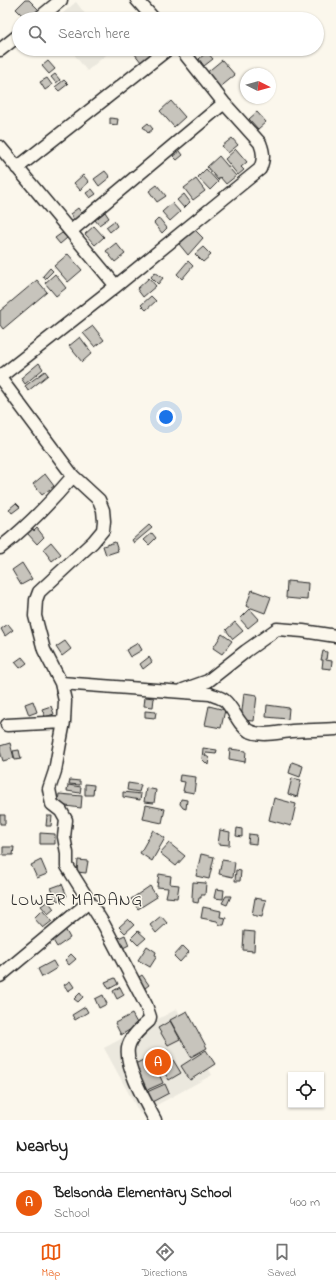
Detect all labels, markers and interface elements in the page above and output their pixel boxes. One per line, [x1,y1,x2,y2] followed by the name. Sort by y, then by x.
[12,12,324,56] search box
[26,23,48,45] icon: search
[58,23,130,45] text: Search here
[240,68,276,104] north arrow
[156,407,176,427] your location
[11,888,143,913] district label: LOWER MADANG
[145,1047,171,1077] pin: A
[288,1072,324,1108] map controls
[288,1072,324,1108] button: locate
[16,1134,68,1159] text: Nearby
[54,1182,232,1204] text: Belsonda Elementary School
[25,1193,33,1212] text: A
[290,1193,320,1212] text: 400 m
[54,1204,90,1223] text: School
[40,1241,62,1281] tab: Map
[142,1241,187,1281] tab: Directions
[267,1241,296,1281] tab: Saved

